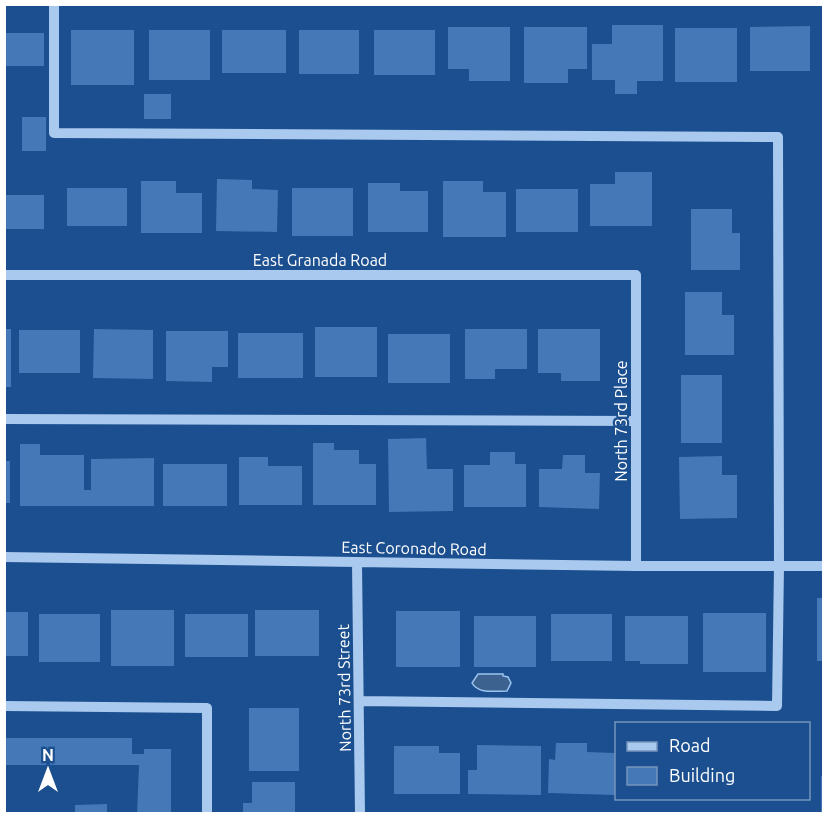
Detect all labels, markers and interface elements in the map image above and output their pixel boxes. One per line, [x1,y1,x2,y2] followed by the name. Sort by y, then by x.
[253,251,387,269] street label: East Granada Road
[612,360,630,482] street label: North 73rd Place
[341,538,487,558] street label: East Coronado Road
[334,623,354,752] street label: North 73rd Street
[615,722,810,800] legend
[669,735,711,755] text: Road
[18,740,78,800] north arrow
[42,746,54,764] text: N
[669,765,735,785] text: Building

